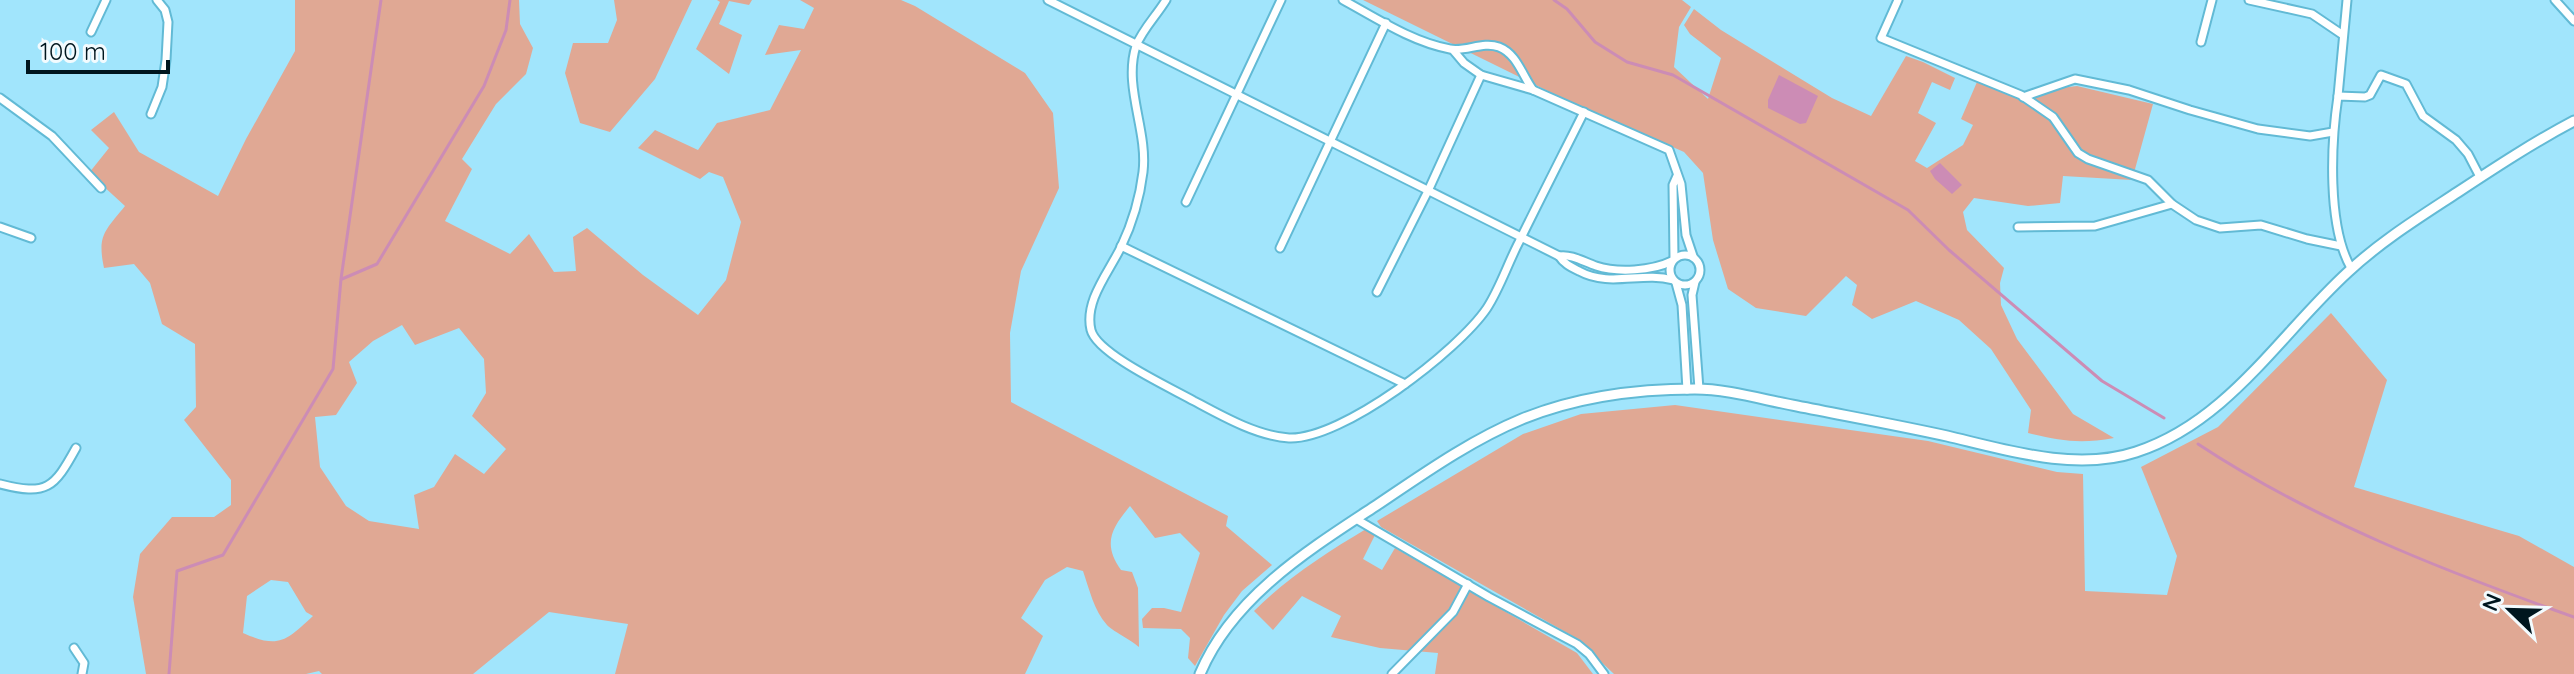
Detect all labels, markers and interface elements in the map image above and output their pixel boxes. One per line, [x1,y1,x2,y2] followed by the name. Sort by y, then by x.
[28,24,168,74] scale bar
[40,36,106,66] text: 100 m
[2470,570,2550,650] north arrow
[2476,589,2508,615] text: N

